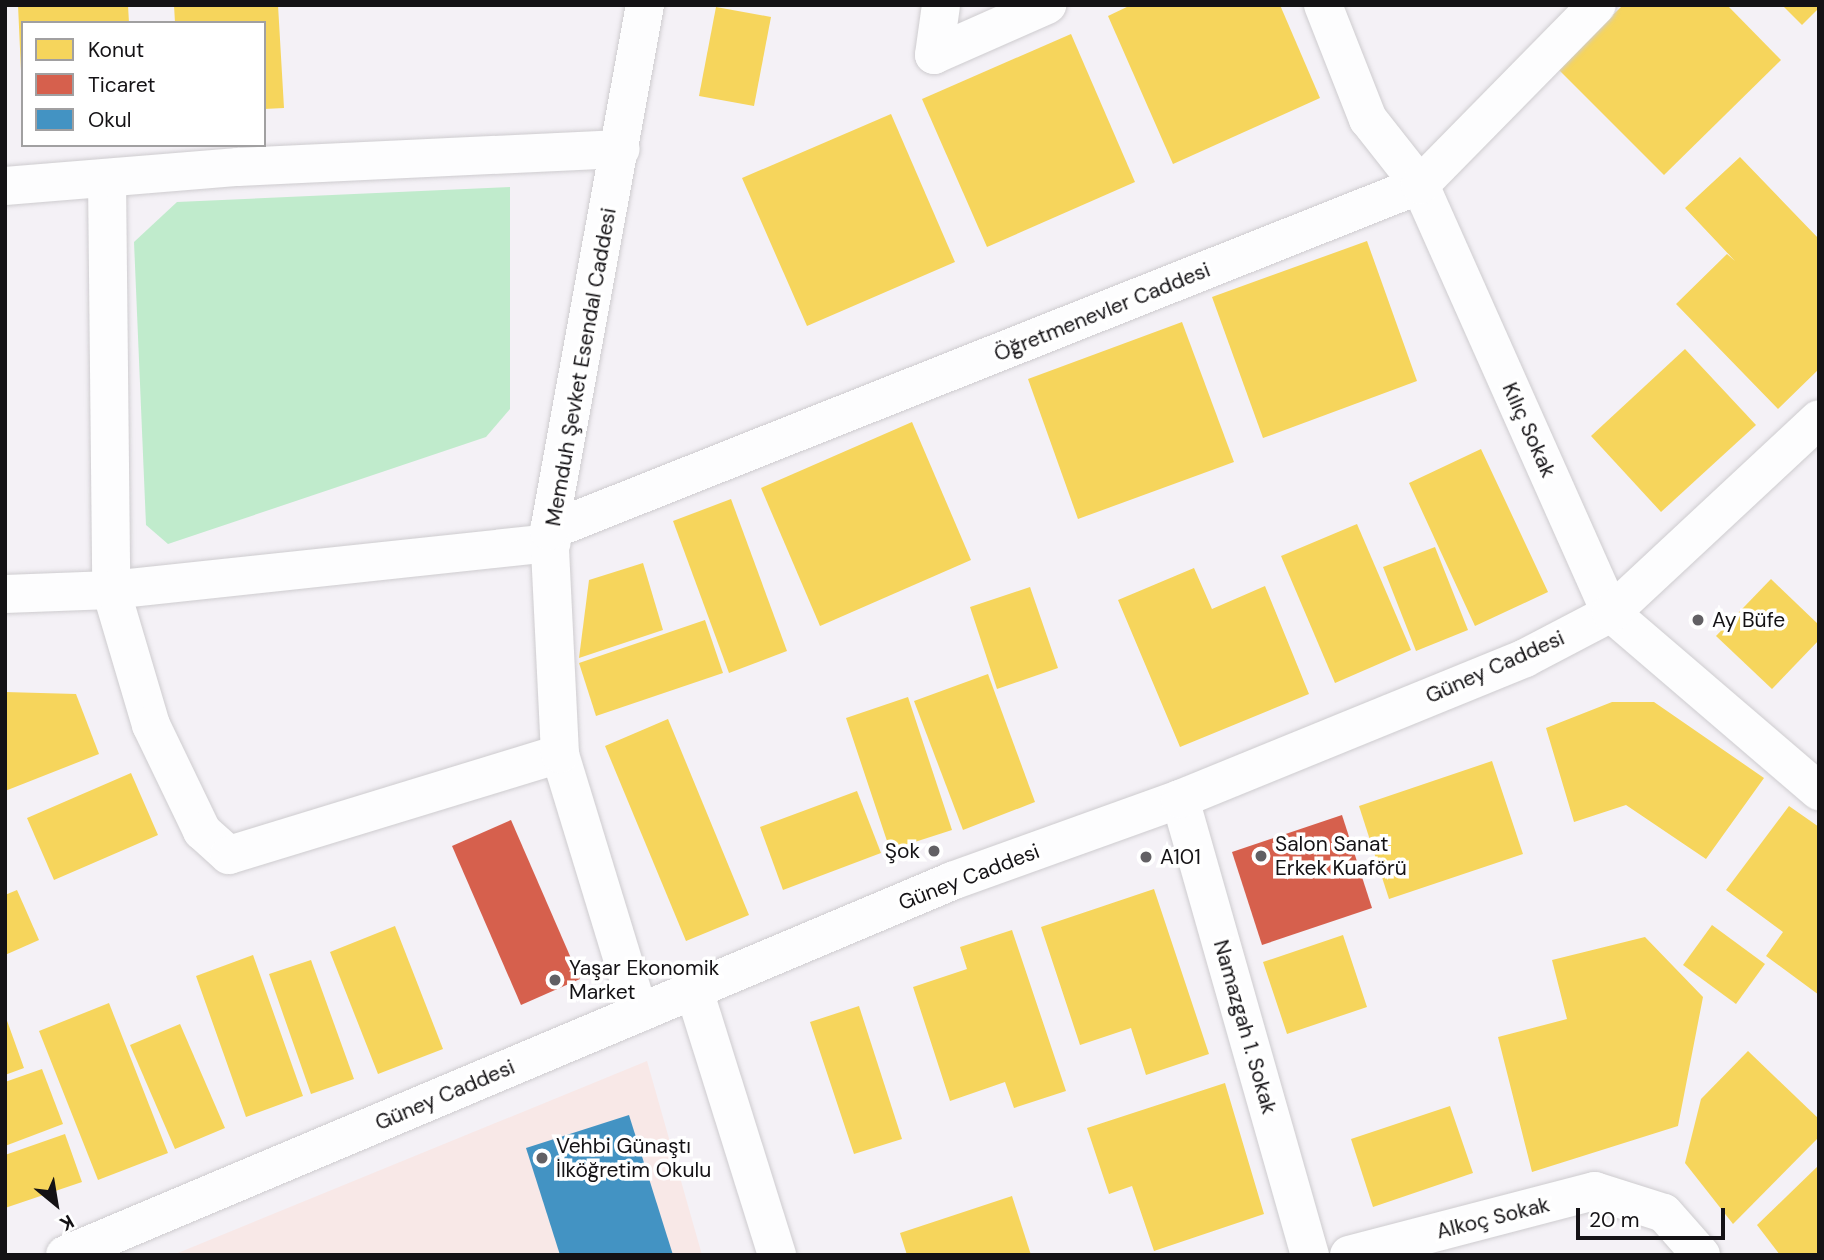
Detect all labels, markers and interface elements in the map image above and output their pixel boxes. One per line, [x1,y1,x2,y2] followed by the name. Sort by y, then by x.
[21,21,266,147] legend
[88,36,144,64] text: Konut
[88,71,155,99] text: Ticaret
[88,106,132,134] text: Okul
[541,206,621,528] street label: Memduh Şevket Esendal Caddesi
[990,257,1214,367] street label: Öğretmenevler Caddesi
[1497,379,1561,481] street label: Kılıç Sokak
[1712,607,1785,633] place label: Ay Büfe
[1690,612,1706,628] marker: Ay Büfe
[1422,625,1568,709] street label: Güney Caddesi
[1275,831,1407,881] place label: Salon Sanat Erkek Kuaförü
[885,838,920,864] place label: Şok
[895,839,1043,915] street label: Güney Caddesi
[926,843,942,859] marker: Şok
[1160,844,1201,870] place label: A101
[1253,848,1269,864] marker: Salon Sanat Erkek Kuaförü
[1138,849,1154,865] marker: A101
[1208,937,1282,1117] street label: Namazgah 1. Sokak
[569,955,719,1005] place label: Yaşar Ekonomik Market
[547,972,563,988] marker: Yaşar Ekonomik Market
[371,1054,519,1136] street label: Güney Caddesi
[556,1133,711,1183] place label: Vehbi Günaştı İlköğretim Okulu
[534,1150,550,1166] marker: Vehbi Günaştı İlköğretim Okulu
[21,1169,91,1239] north arrow
[1434,1192,1552,1244] street label: Alkoç Sokak
[1579,1194,1728,1238] scale bar
[1589,1206,1640,1234] text: 20 m
[55,1209,78,1237] text: K

